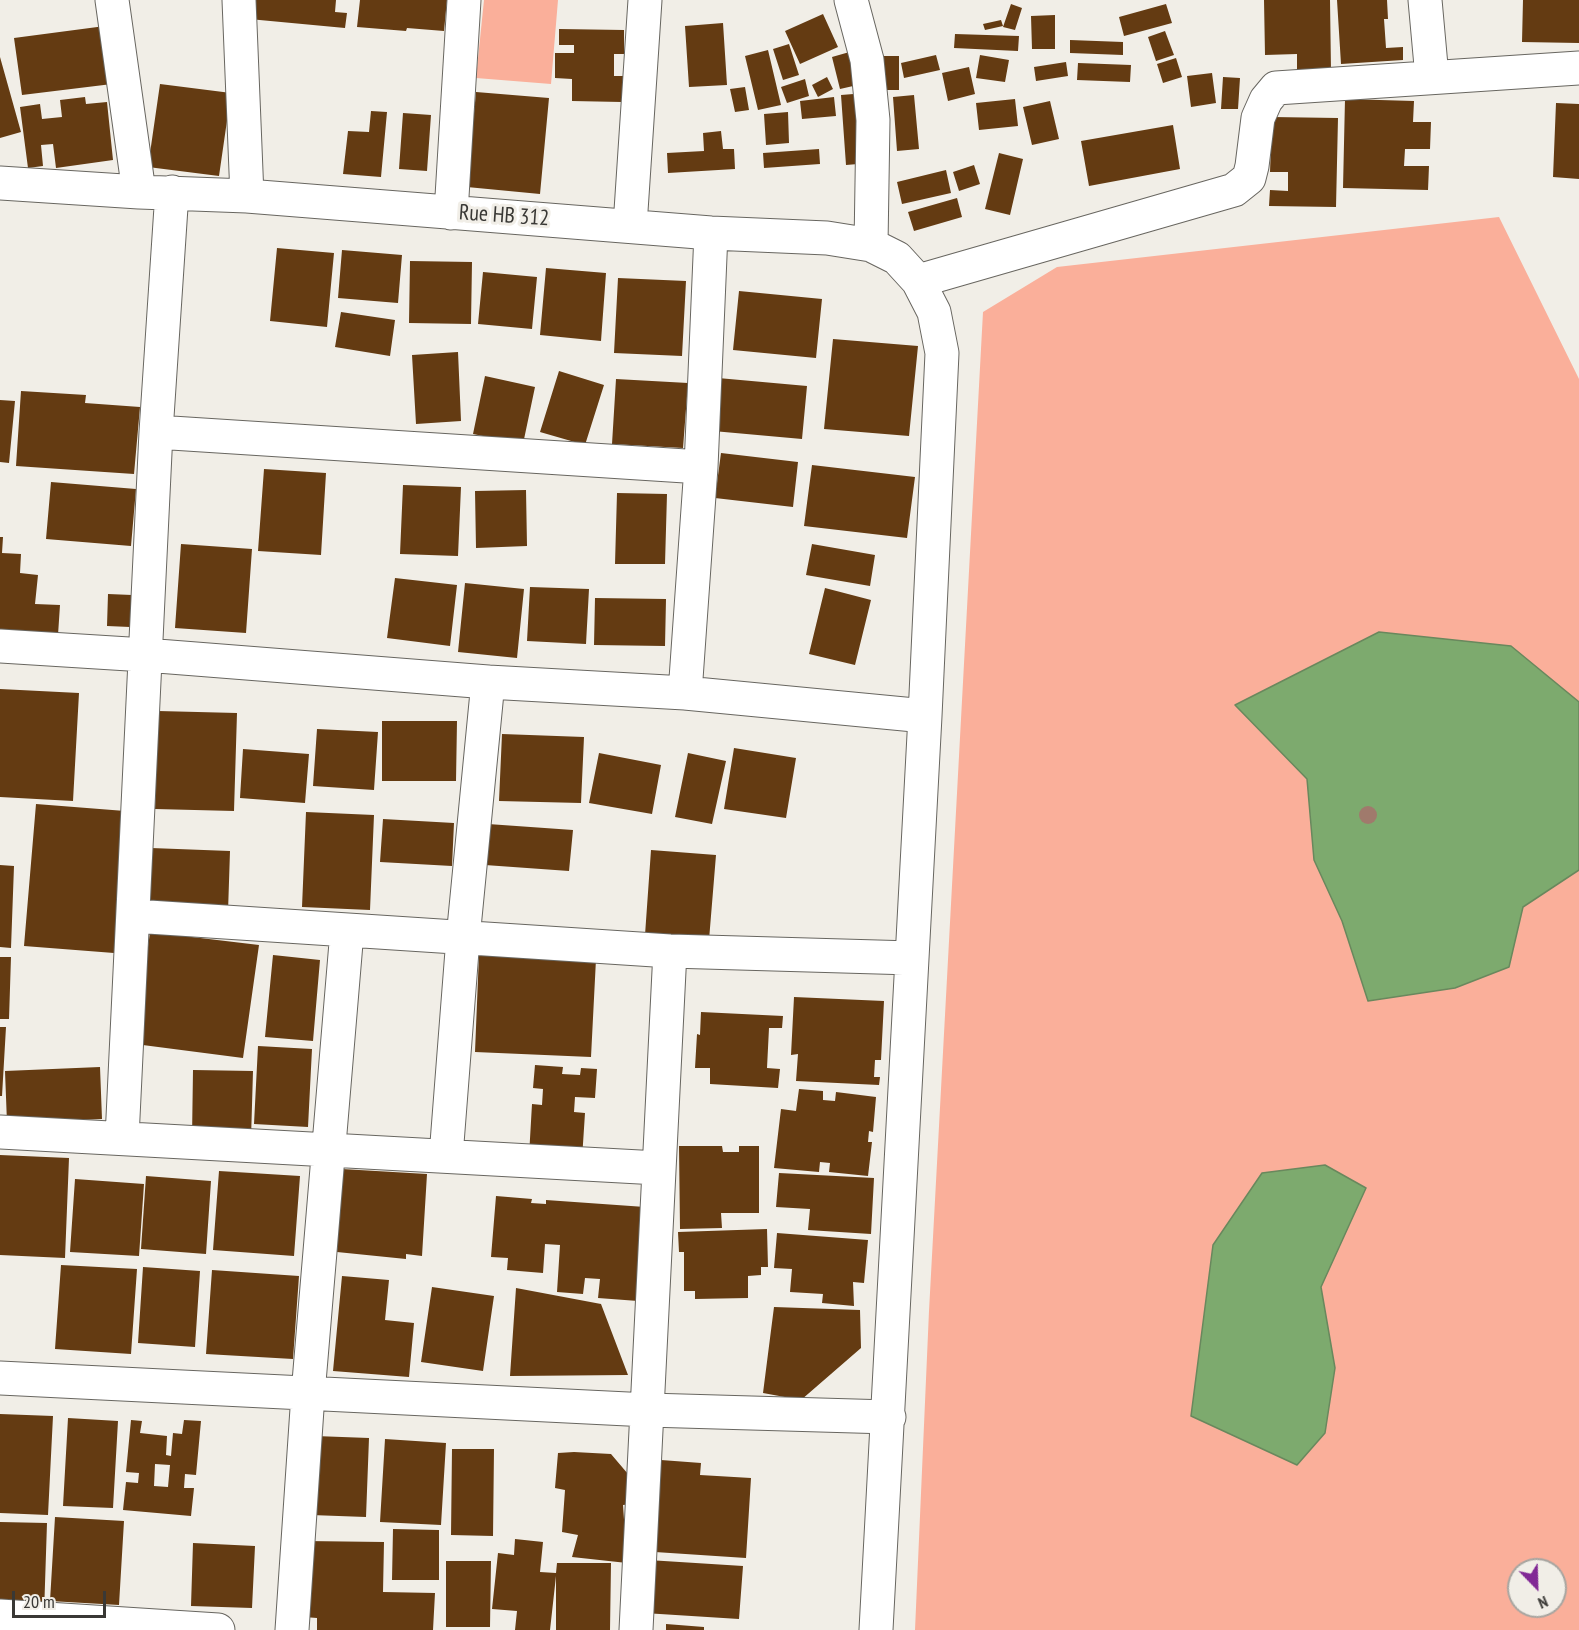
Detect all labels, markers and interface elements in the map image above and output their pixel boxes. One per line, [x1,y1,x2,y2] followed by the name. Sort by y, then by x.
[458,200,550,232] street label: Rue HB 312
[1507,1558,1567,1618] north arrow
[15,1579,110,1617] scale bar
[23,1590,55,1613] text: 20 m
[1535,1592,1551,1614] text: N

